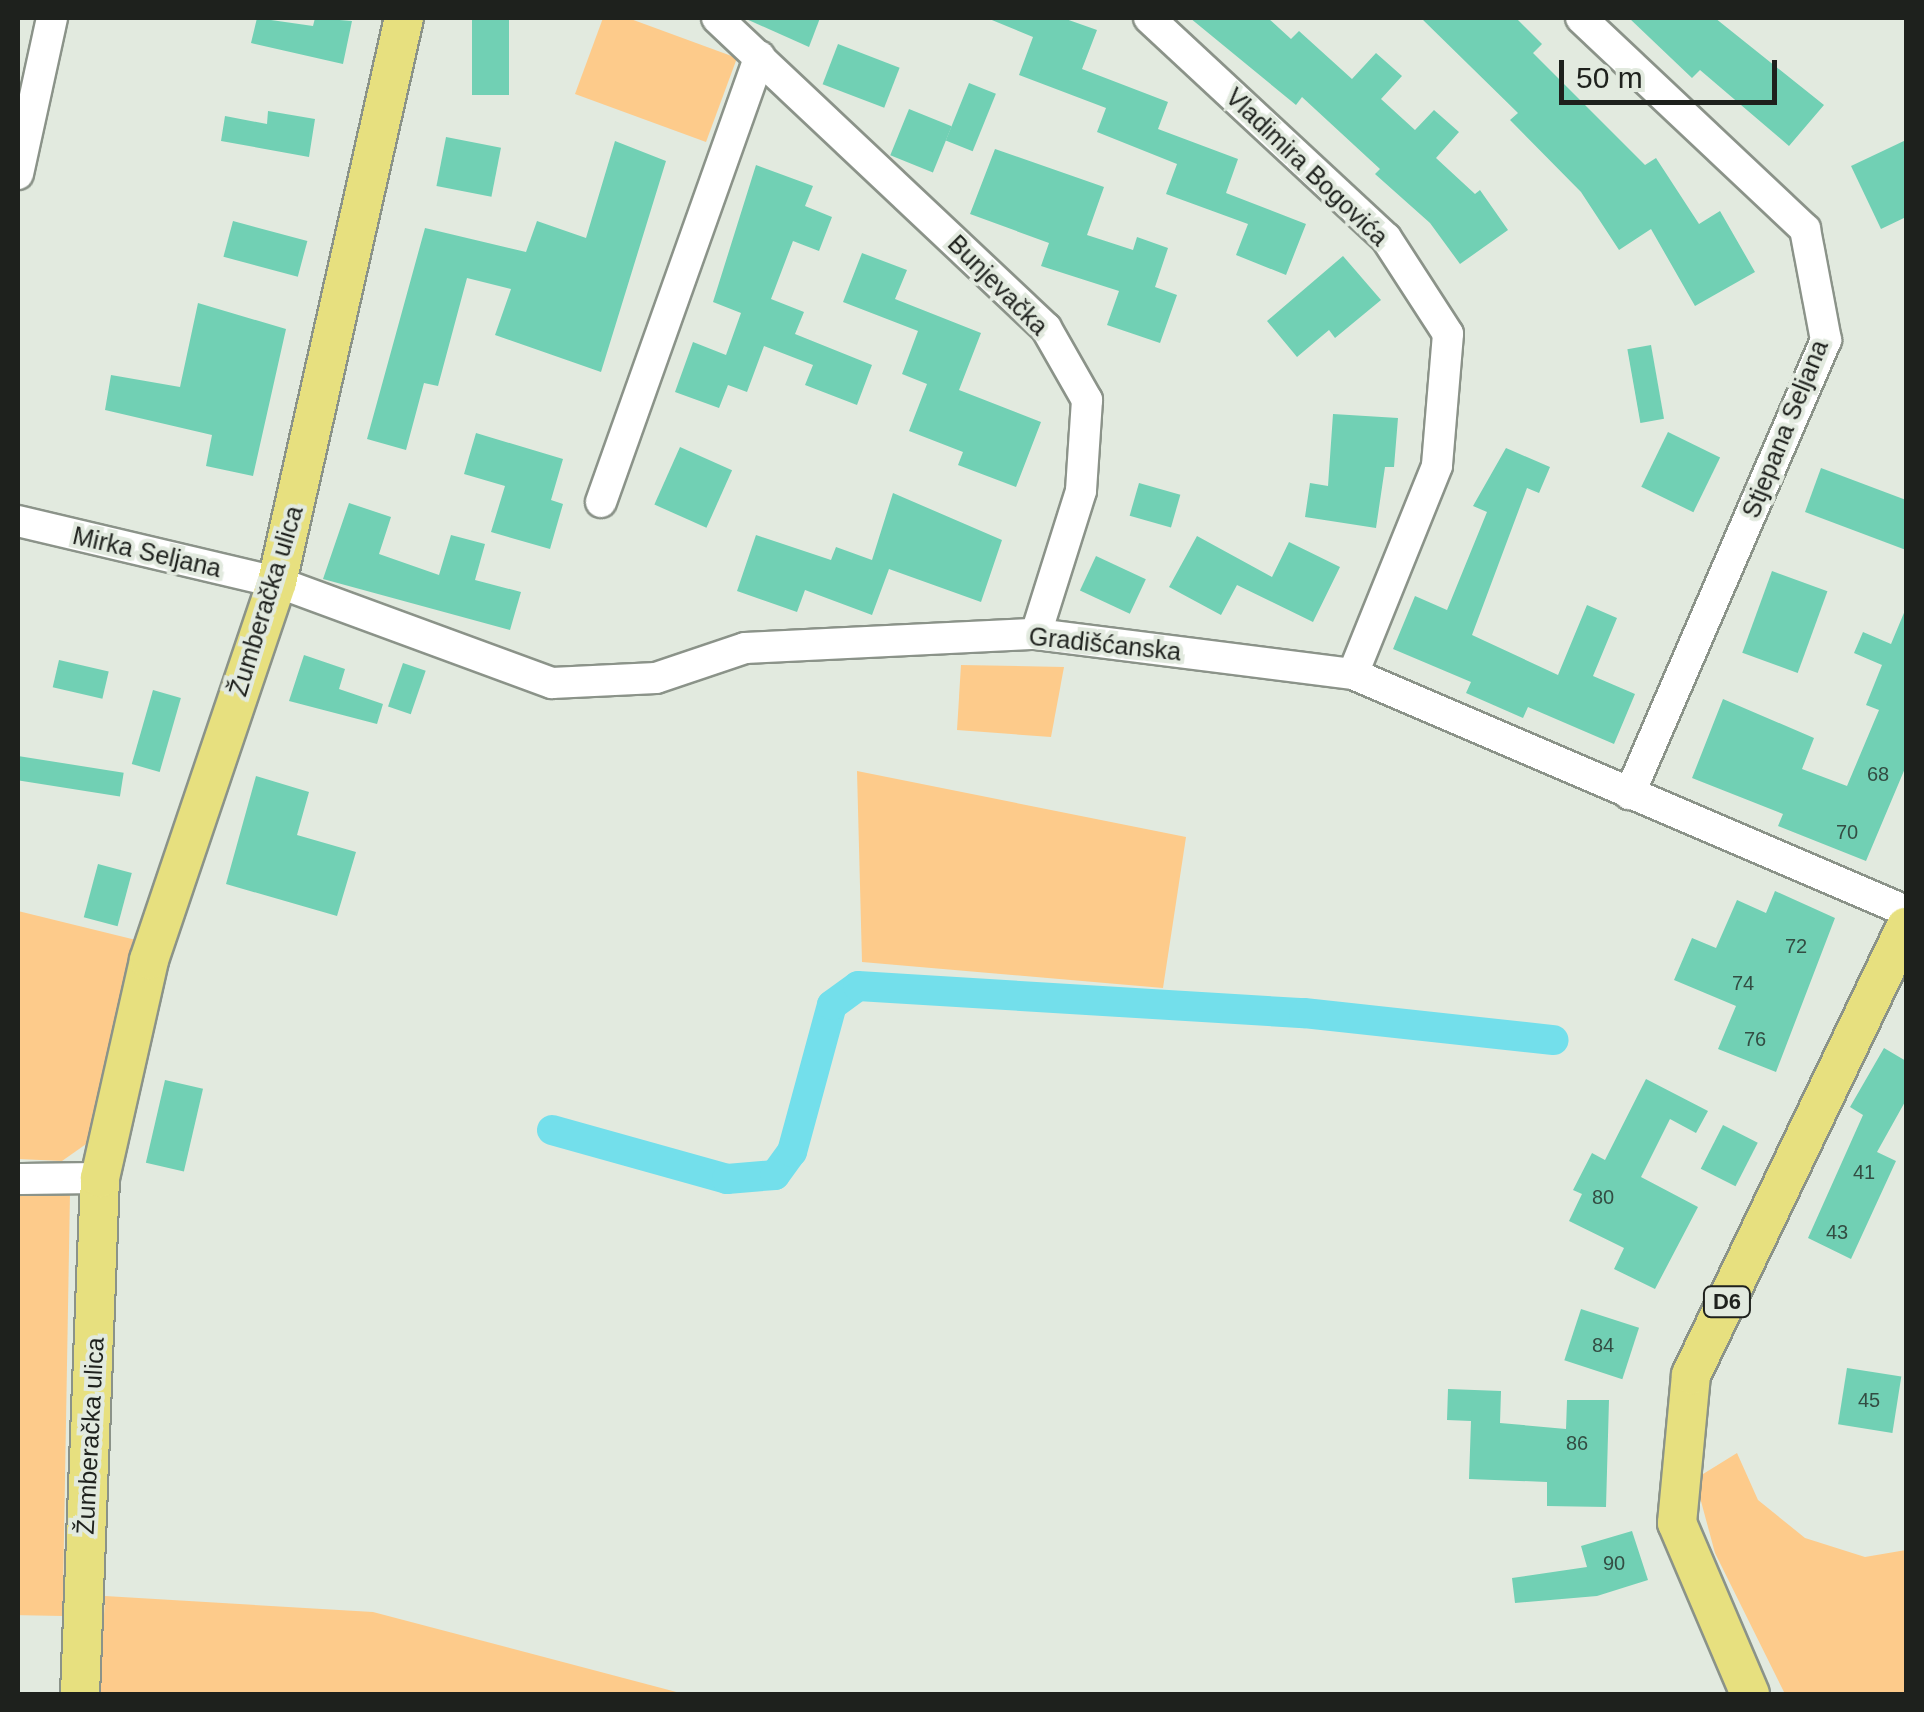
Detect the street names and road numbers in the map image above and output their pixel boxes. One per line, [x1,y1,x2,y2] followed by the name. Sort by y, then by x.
[1220,82,1394,252] street label: Vladimira Bogovića
[942,229,1054,341] street label: Bunjevačka
[1736,336,1834,522] street label: Stjepana Seljana
[223,502,309,700] street label: Žumberačka ulica
[70,520,224,584] street label: Mirka Seljana
[1027,621,1183,667] street label: Gradišćanska
[1702,1285,1752,1319] road number: D6
[70,1337,110,1535] street label: Žumberačka ulica

